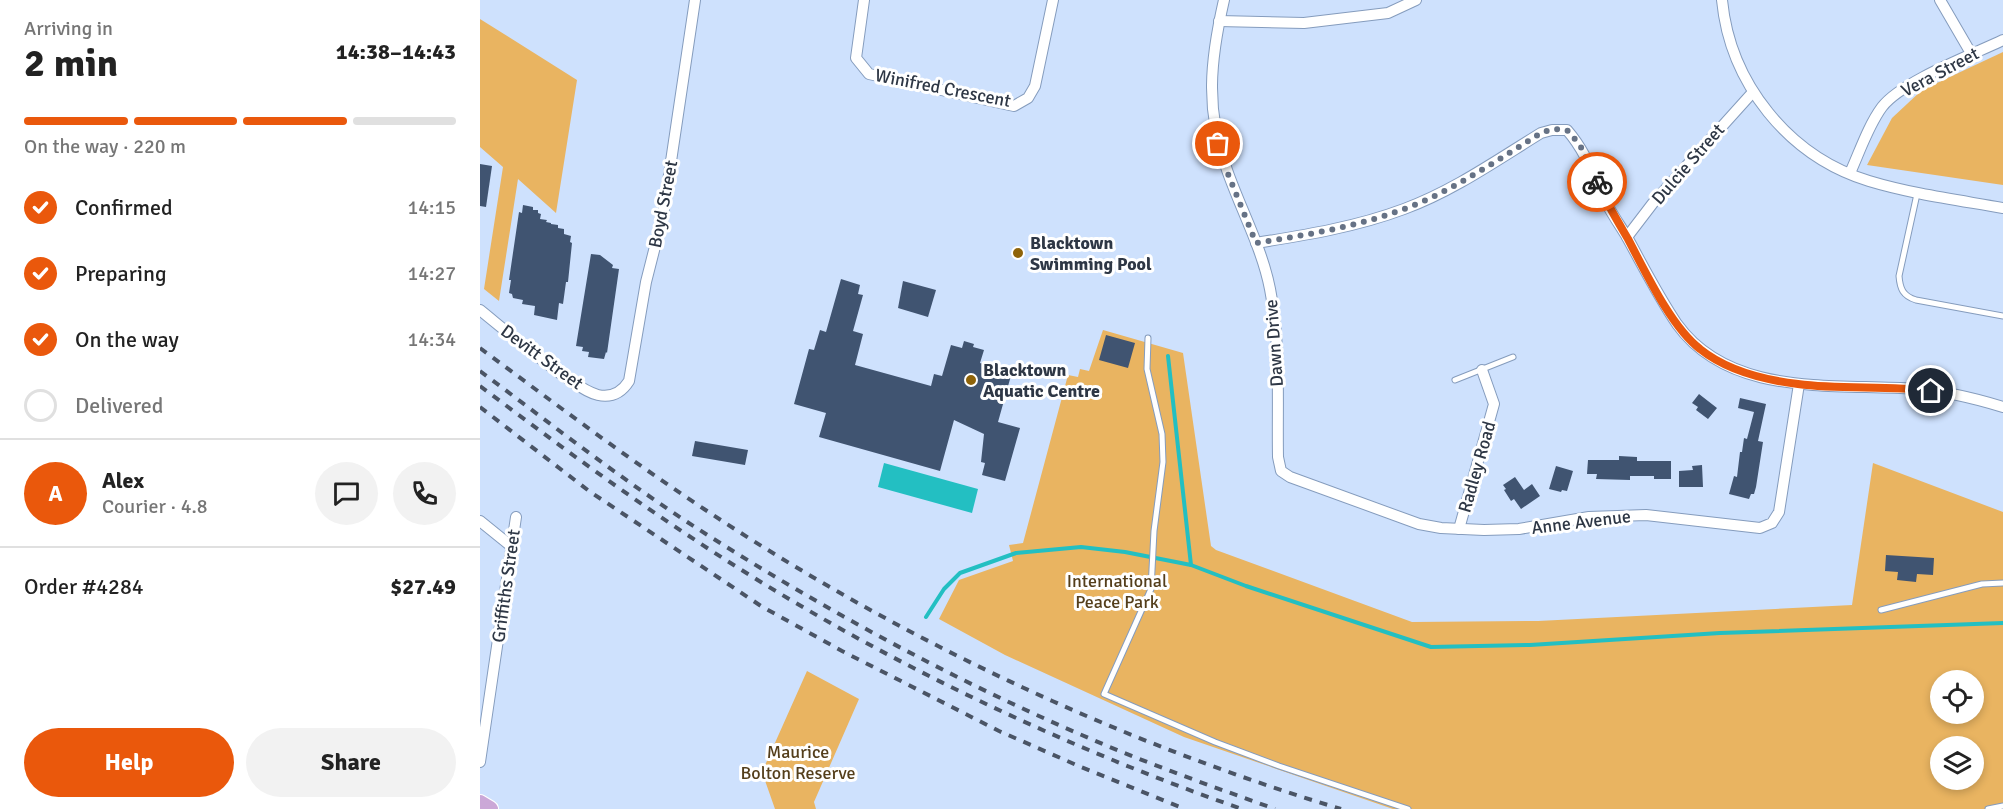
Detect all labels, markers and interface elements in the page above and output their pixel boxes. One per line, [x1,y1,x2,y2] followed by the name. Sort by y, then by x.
[24,16,113,41] text: Arriving in
[336,38,456,65] text: 14:38–14:43
[24,39,118,87] text: 2 min
[1897,42,1983,102] street label: Vera Street
[873,64,1013,112] street label: Winifred Crescent
[1192,118,1243,169] pin
[1647,119,1729,209] street label: Dulcie Street
[1201,127,1234,160] icon: bag
[24,134,186,159] text: On the way · 220 m
[1567,152,1627,212] courier
[644,158,682,250] street label: Boyd Street
[1581,166,1614,199] icon: bike
[24,191,57,224] icon: check
[75,194,173,221] text: Confirmed
[407,195,456,220] text: 14:15
[1030,232,1152,275] place label: Blacktown Swimming Pool
[1011,246,1025,260] marker: Blacktown Swimming Pool
[24,257,57,290] icon: check
[75,260,167,287] text: Preparing
[407,261,456,286] text: 14:27
[1260,299,1288,387] street label: Dawn Drive
[496,320,588,394] street label: Devitt Street
[24,323,57,356] icon: check
[75,326,179,353] text: On the way
[407,327,456,352] text: 14:34
[983,359,1100,402] place label: Blacktown Aquatic Centre
[1905,365,1956,416] pin
[964,373,978,387] marker: Blacktown Aquatic Centre
[1914,374,1947,407] icon: home
[75,392,163,419] text: Delivered
[1453,419,1501,515] street label: Radley Road
[315,462,378,525] button: chat
[393,462,456,525] button: phone
[102,467,144,494] text: Alex
[48,480,63,507] text: A
[102,494,208,519] text: Courier · 4.8
[1530,505,1632,539] street label: Anne Avenue
[487,528,525,644] street label: Griffiths Street
[1067,570,1167,613] park label: International Peace Park
[24,573,144,600] text: Order #4284
[390,573,456,600] text: $27.49
[1930,670,1984,790] map controls
[1930,670,1984,724] button: locate
[24,728,234,797] button: Help
[246,728,456,797] button: Share
[1930,736,1984,790] button: layers
[740,741,856,784] park label: Maurice Bolton Reserve

